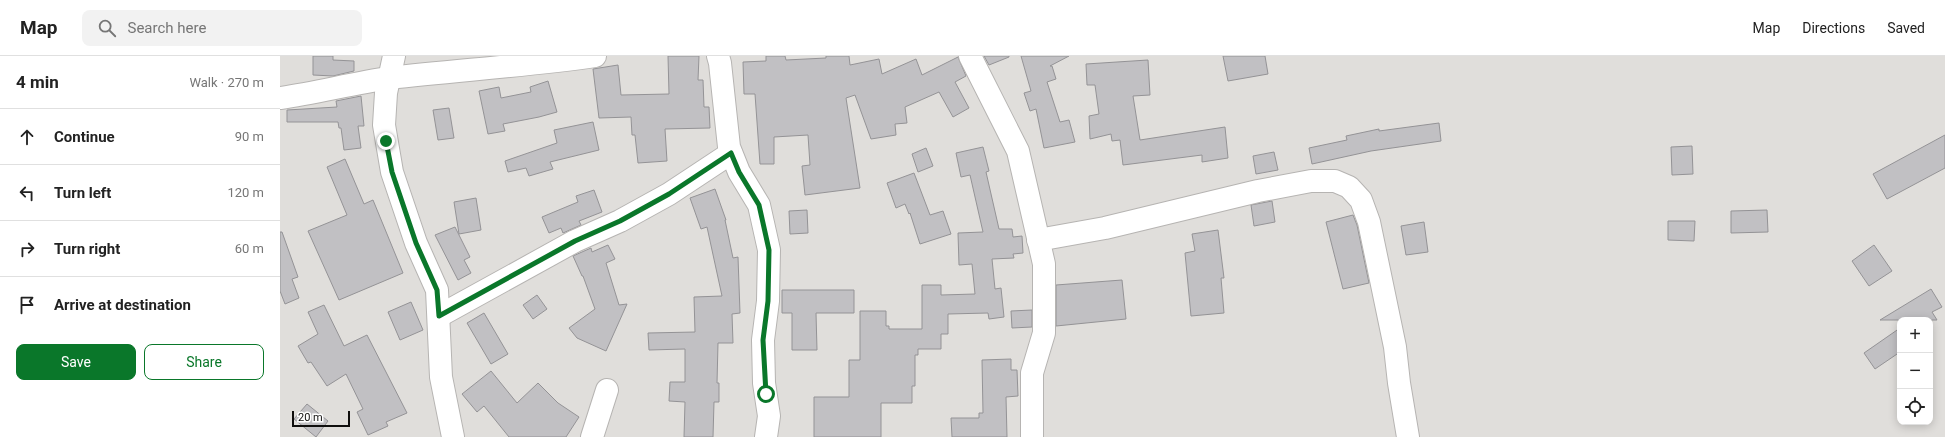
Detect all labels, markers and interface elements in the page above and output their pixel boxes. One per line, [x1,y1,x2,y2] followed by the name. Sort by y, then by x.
[82,10,362,46] search box
[20,16,58,39] text: Map
[96,17,118,39] icon: search
[128,19,206,37] text: Search here
[1753,20,1780,36] text: Map
[1802,20,1865,36] text: Directions
[1887,20,1925,36] text: Saved
[16,72,59,92] text: 4 min
[189,75,264,90] text: Walk · 270 m
[16,126,38,148] icon: ahead
[54,128,115,146] text: Continue
[235,129,264,144] text: 90 m
[377,132,395,150] route end
[16,182,38,204] icon: left
[54,184,111,202] text: Turn left
[227,185,264,200] text: 120 m
[16,238,38,260] icon: right
[54,240,120,258] text: Turn right
[235,241,264,256] text: 60 m
[16,294,38,316] icon: arrive
[54,296,191,314] text: Arrive at destination
[1897,317,1933,425] map controls
[1897,317,1933,353] button: +
[16,344,136,380] button: Save
[144,344,264,380] button: Share
[1897,353,1933,389] button: −
[757,385,775,403] route start
[1897,389,1933,425] button: locate
[292,409,350,428] scale bar
[298,411,323,424] text: 20 m

